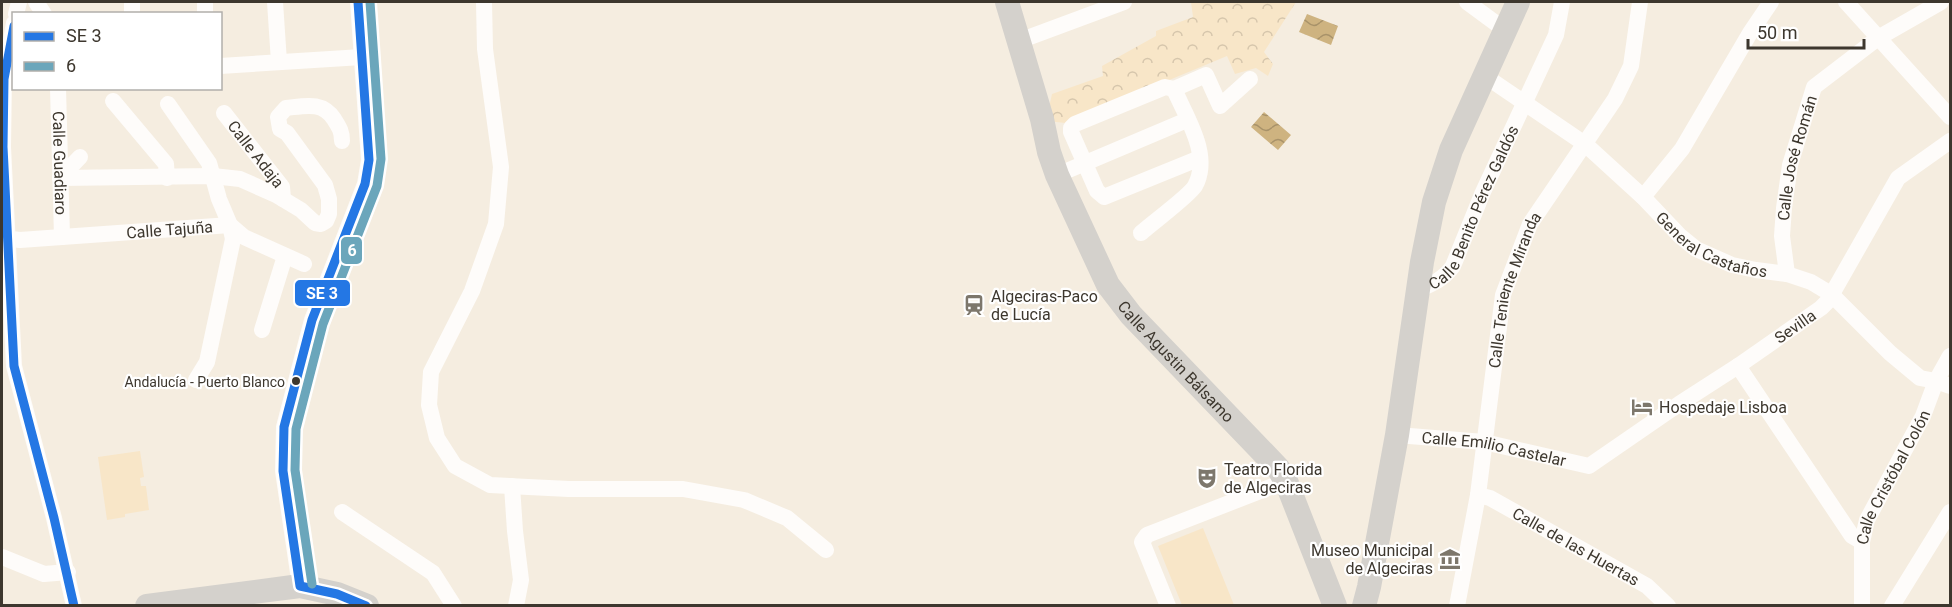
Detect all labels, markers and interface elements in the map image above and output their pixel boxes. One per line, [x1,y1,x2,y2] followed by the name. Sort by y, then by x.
[12,12,222,90] legend
[1748,12,1864,50] scale bar
[1757,22,1797,43] text: 50 m
[66,25,102,46] text: SE 3
[66,55,76,76] text: 6
[1774,93,1821,221] street label: Calle José Román
[49,111,70,215] street label: Calle Guadiaro
[224,117,288,192] street label: Calle Adaja
[1425,122,1523,294] street label: Calle Benito Pérez Galdós
[1485,208,1545,369] street label: Calle Teniente Miranda
[1652,208,1768,281] street label: General Castaños
[126,217,213,242] street label: Calle Tajuña
[340,236,363,265] line badge: 6
[347,241,357,260] text: 6
[294,279,351,307] line badge: SE 3
[306,284,338,303] text: SE 3
[991,287,1098,324] place label: Algeciras-Paco de Lucía
[962,293,986,317] station icon: Algeciras-Paco de Lucía
[1114,297,1238,426] street label: Calle Agustin Bálsamo
[1771,306,1820,348] street label: Sevilla
[125,374,285,390] place label: Andalucía - Puerto Blanco
[290,375,302,387] marker: Andalucía - Puerto Blanco
[1630,395,1654,419] hotel icon: Hospedaje Lisboa
[1659,398,1787,417] place label: Hospedaje Lisboa
[1853,408,1934,546] street label: Calle Cristóbal Colón
[1421,428,1568,471] street label: Calle Emilio Castelar
[1224,460,1322,497] place label: Teatro Florida de Algeciras
[1195,466,1219,490] theatre icon: Teatro Florida de Algeciras
[1509,504,1643,590] street label: Calle de las Huertas
[1311,541,1433,578] place label: Museo Municipal de Algeciras
[1438,547,1462,571] museum icon: Museo Municipal de Algeciras

